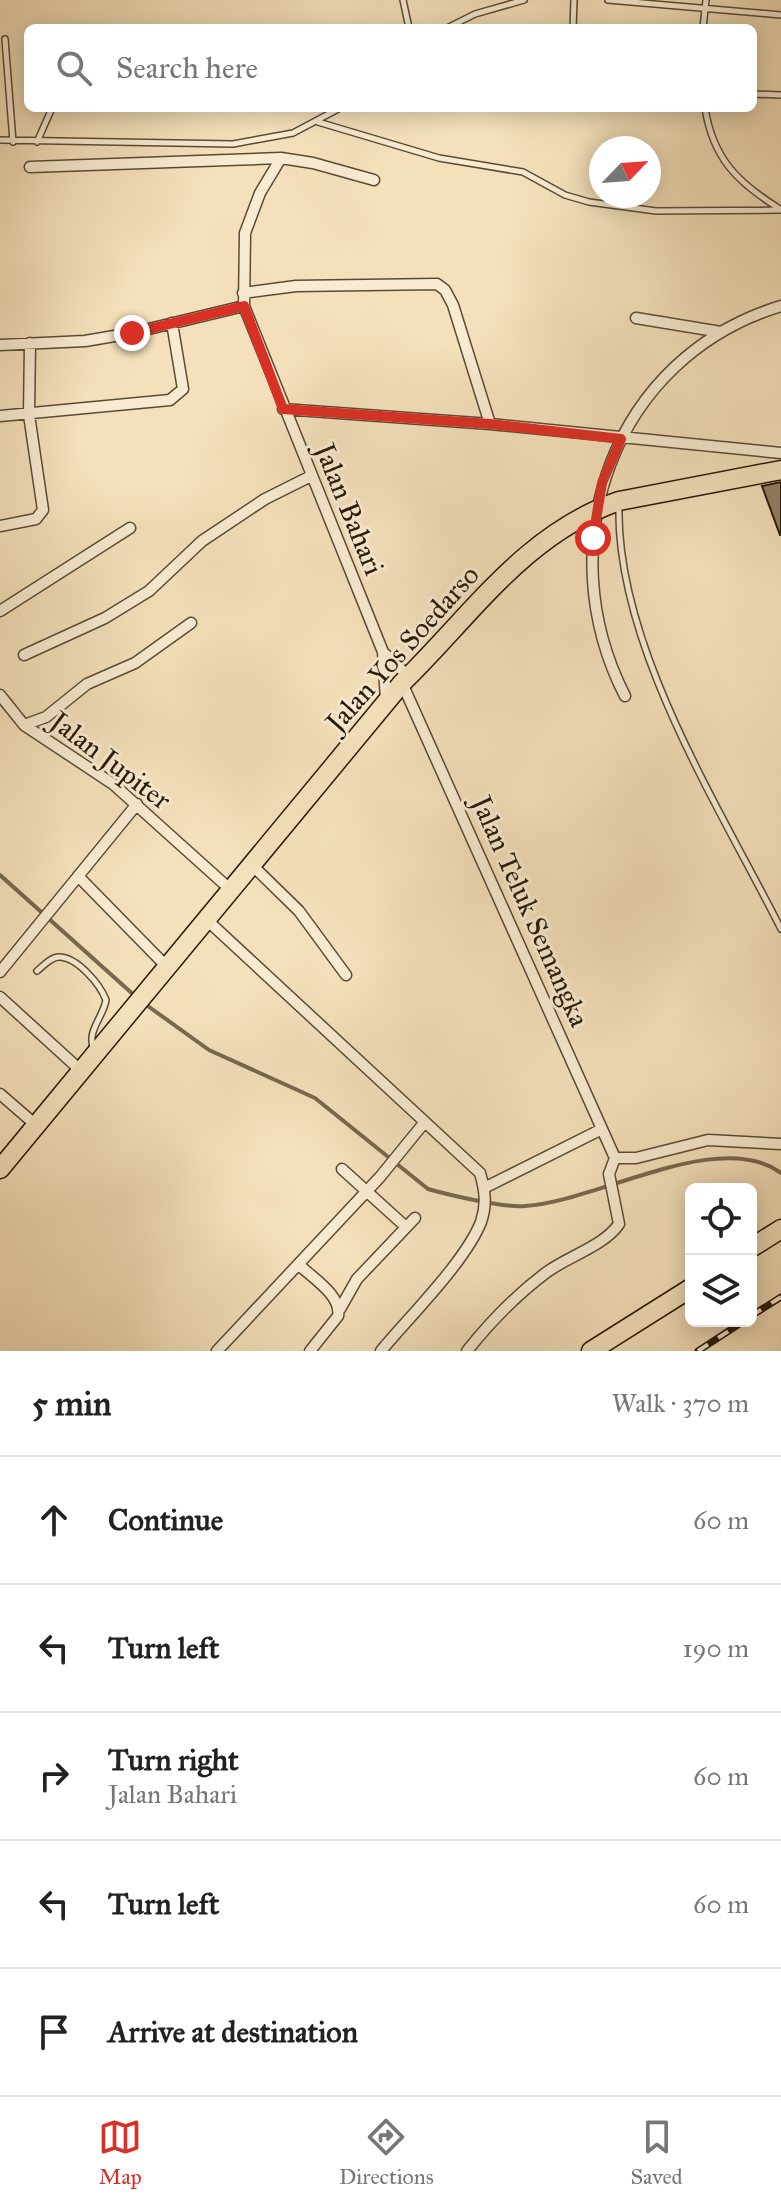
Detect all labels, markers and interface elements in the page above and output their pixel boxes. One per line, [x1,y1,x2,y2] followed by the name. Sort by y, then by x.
[24,24,757,112] search box
[52,46,96,90] icon: search
[116,50,258,86] text: Search here
[589,136,661,208] north arrow
[114,315,150,351] route end
[306,435,392,580] street label: Jalan Bahari
[575,520,611,556] route start
[316,558,486,741] street label: Jalan Yos Soedarso
[41,702,178,818] street label: Jalan Jupiter
[463,788,597,1032] street label: Jalan Teluk Semangka
[685,1183,757,1327] map controls
[685,1183,757,1255] button: locate
[685,1255,757,1327] button: layers
[32,1383,111,1424] text: 5 min
[612,1387,749,1419] text: Walk · 370 m
[32,1498,76,1542] icon: ahead
[108,1502,223,1538] text: Continue
[693,1504,749,1536] text: 60 m
[32,1626,76,1670] icon: left
[108,1630,219,1666] text: Turn left
[682,1632,749,1664] text: 190 m
[108,1742,239,1778] text: Turn right
[32,1754,76,1798] icon: right
[693,1760,749,1792] text: 60 m
[108,1778,237,1810] text: Jalan Bahari
[32,1882,76,1926] icon: left
[108,1886,219,1922] text: Turn left
[693,1888,749,1920] text: 60 m
[32,2010,76,2054] icon: arrive
[108,2014,358,2050] text: Arrive at destination
[98,2115,142,2190] tab: Map
[339,2115,434,2190] tab: Directions
[630,2115,683,2190] tab: Saved

